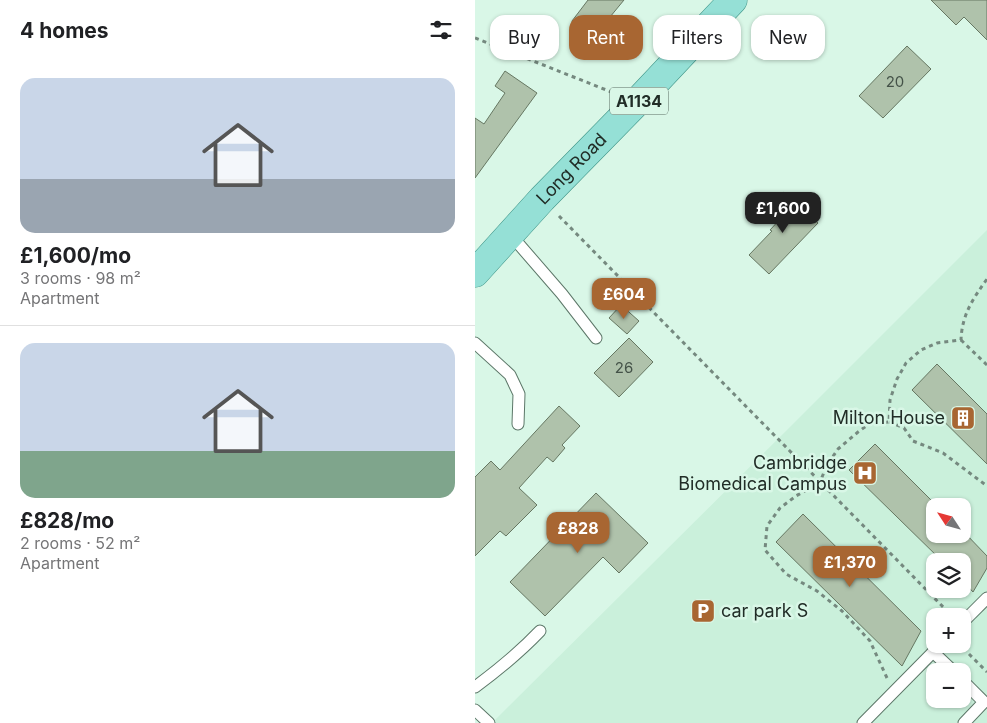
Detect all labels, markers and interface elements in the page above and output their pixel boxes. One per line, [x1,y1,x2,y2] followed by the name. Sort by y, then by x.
[490,15,559,60] chip: Buy
[569,15,643,60] chip: Rent
[653,15,741,60] chip: Filters
[751,15,825,60] chip: New
[427,16,455,44] icon: filters
[20,18,109,43] text: 4 homes
[886,72,904,91] house number: 20
[610,88,668,114] road number: A1134
[193,110,283,200] icon: home
[532,129,611,208] street label: Long Road
[742,192,824,234] pin: £1,600
[756,198,810,218] text: £1,600
[20,243,131,268] text: £1,600/mo
[20,268,141,288] text: 3 rooms · 98 m²
[594,278,654,320] pin: £604
[603,284,645,304] text: £604
[20,288,100,308] text: Apartment
[615,358,633,377] house number: 26
[193,376,283,466] icon: home
[950,405,976,431] building icon: Milton House
[833,407,945,428] place label: Milton House
[678,452,847,494] place label: Cambridge Biomedical Campus
[852,460,878,486] hospital icon: Cambridge Biomedical Campus
[926,498,971,542] north arrow
[926,498,971,708] map controls
[20,508,114,533] text: £828/mo
[548,512,608,554] pin: £828
[557,518,599,538] text: £828
[20,533,140,553] text: 2 rooms · 52 m²
[809,546,891,588] pin: £1,370
[824,552,876,572] text: £1,370
[20,553,100,573] text: Apartment
[926,553,971,598] button: layers
[690,598,716,624] parking icon: car park S
[721,600,808,621] place label: car park S
[926,608,971,653] button: +
[926,663,971,708] button: −

